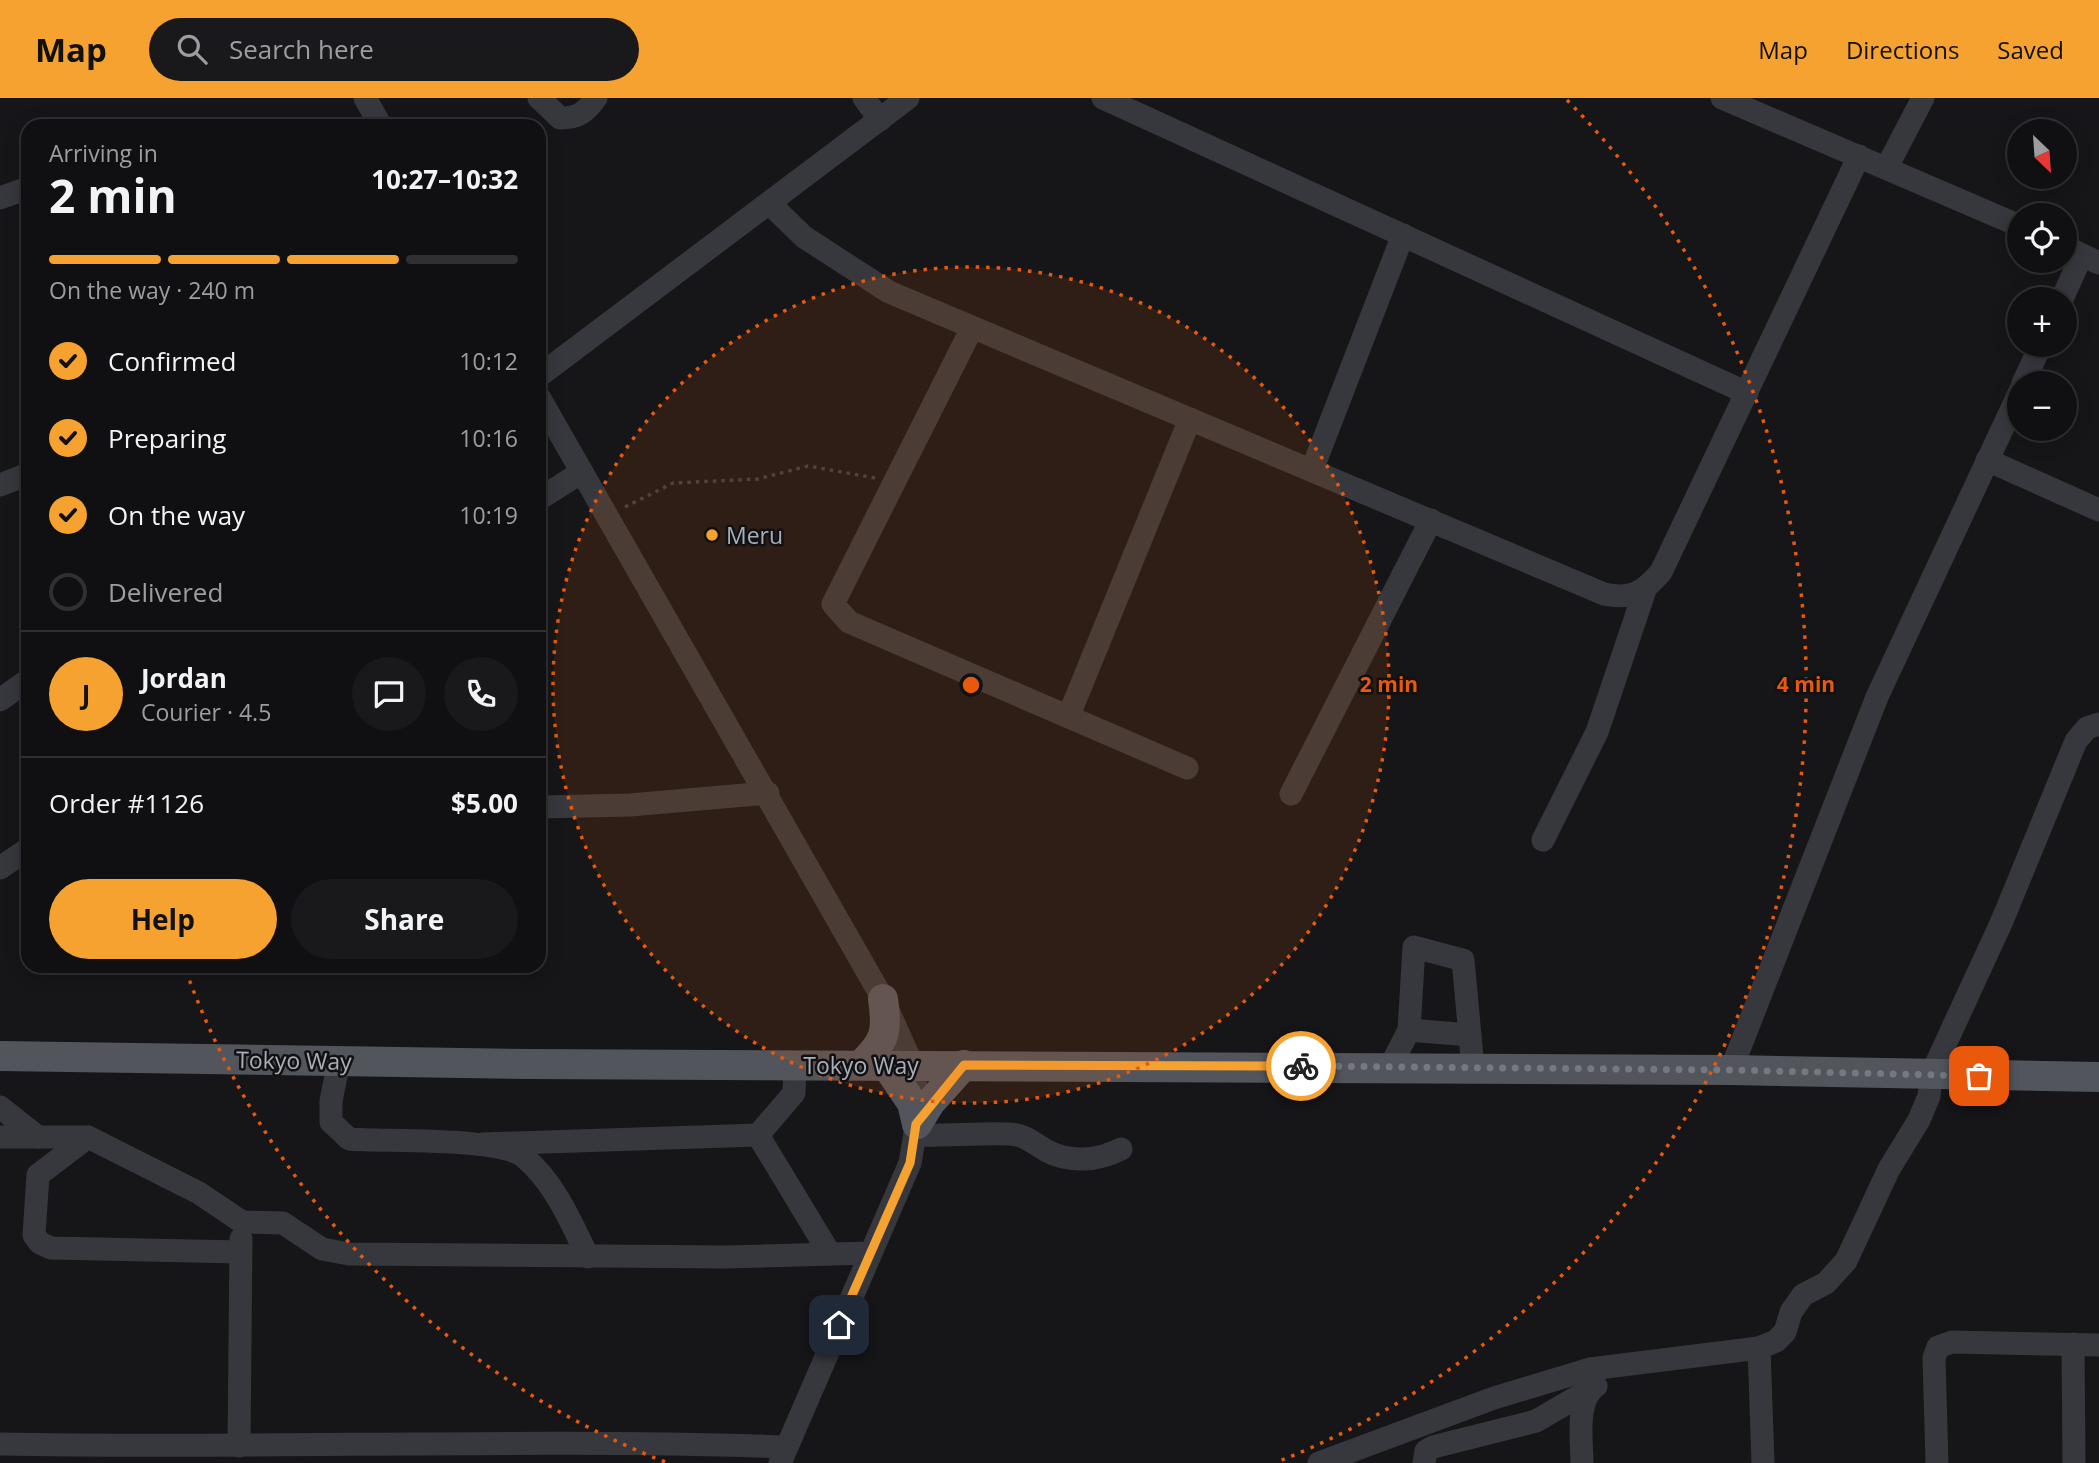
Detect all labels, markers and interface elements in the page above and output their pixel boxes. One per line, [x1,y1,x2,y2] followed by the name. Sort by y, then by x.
[149,18,639,81] search box
[35,27,107,72] text: Map
[173,30,211,68] icon: search
[229,31,374,67] text: Search here
[1758,33,1808,66] text: Map
[1846,33,1959,66] text: Directions
[1997,33,2064,66] text: Saved
[2007,119,2077,189] north arrow
[2007,119,2077,441] map controls
[49,137,158,169] text: Arriving in
[371,161,518,197] text: 10:27–10:32
[49,164,177,226] text: 2 min
[2007,203,2077,273] button: locate
[49,274,255,306] text: On the way · 240 m
[2007,287,2077,357] button: +
[49,342,87,380] icon: check
[108,343,236,379] text: Confirmed
[459,345,518,377] text: 10:12
[2007,371,2077,441] button: −
[49,419,87,457] icon: check
[108,420,226,456] text: Preparing
[459,422,518,454] text: 10:16
[49,496,87,534] icon: check
[108,497,245,533] text: On the way
[459,499,518,531] text: 10:19
[726,519,783,551] place label: Meru
[704,527,720,543] marker: Meru
[108,574,223,610] text: Delivered
[352,657,426,731] button: chat
[444,657,518,731] button: phone
[141,660,227,696] text: Jordan
[1360,670,1418,698] text: 2 min
[1777,670,1835,698] text: 4 min
[959,673,983,697] centre of rings
[82,676,90,712] text: J
[141,696,271,728] text: Courier · 4.5
[49,785,204,821] text: Order #1126
[451,785,518,821] text: $5.00
[49,879,277,959] button: Help
[291,879,518,959] button: Share
[1266,1031,1336,1101] courier
[236,1043,352,1077] street label: Tokyo Way
[1949,1046,2009,1106] pin
[1282,1047,1320,1085] icon: bike
[803,1049,919,1081] street label: Tokyo Way
[1960,1057,1998,1095] icon: bag
[809,1295,869,1355] pin
[820,1306,858,1344] icon: home

